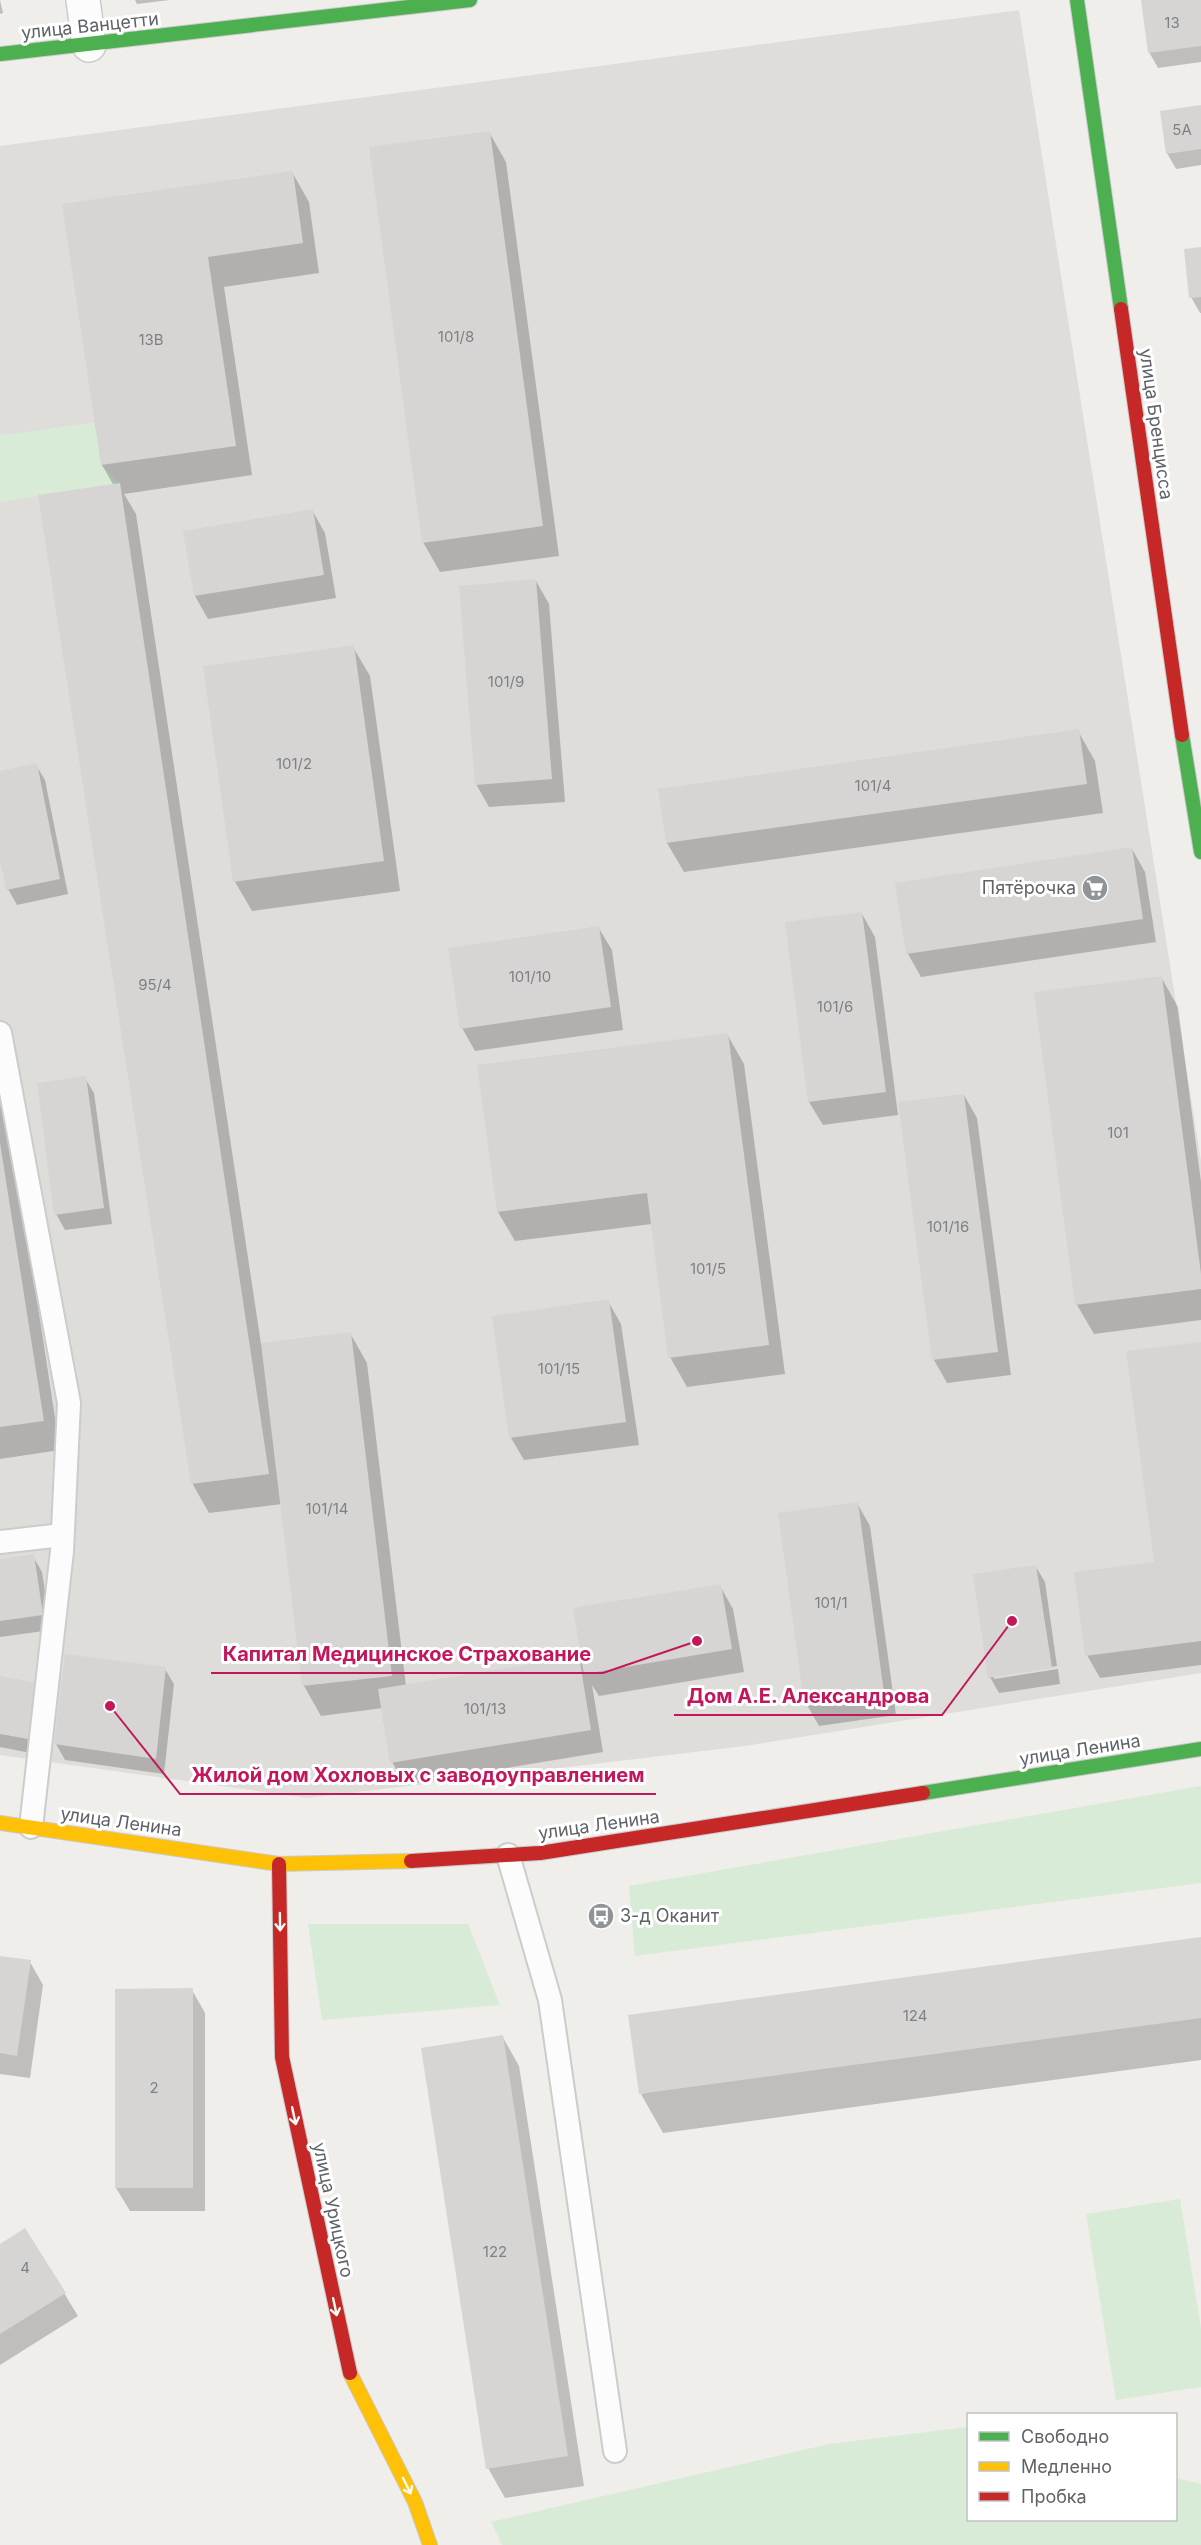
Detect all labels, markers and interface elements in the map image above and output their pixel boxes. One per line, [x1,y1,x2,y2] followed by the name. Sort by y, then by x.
[20,8,160,43] street label: улица Ванцетти
[1164,13,1180,32] house number: 13
[1172,120,1192,139] house number: 5А
[438,327,474,346] house number: 101/8
[138,330,164,349] house number: 13В
[1136,347,1177,501] street label: улица Бренцисса
[488,672,524,691] house number: 101/9
[276,754,312,773] house number: 101/2
[855,776,891,795] house number: 101/4
[1080,873,1110,903] supermarket icon: Пятёрочка
[982,877,1076,898] place label: Пятёрочка
[509,967,551,986] house number: 101/10
[138,975,172,994] house number: 95/4
[817,997,853,1016] house number: 101/6
[1107,1123,1129,1142] house number: 101
[927,1217,969,1236] house number: 101/16
[690,1259,726,1278] house number: 101/5
[538,1359,580,1378] house number: 101/15
[306,1499,348,1518] house number: 101/14
[814,1593,848,1612] house number: 101/1
[211,1635,603,1673] callout: Капитал Медицинское Страхование
[223,1642,591,1666] text: Капитал Медицинское Страхование
[674,1677,942,1715] callout: Дом А.Е. Александрова
[687,1684,929,1708] text: Дом А.Е. Александрова
[464,1699,506,1718] house number: 101/13
[1018,1730,1142,1769] street label: улица Ленина
[180,1756,656,1794] callout: Жилой дом Хохловых с заводоуправлением
[192,1763,644,1787] text: Жилой дом Хохловых с заводоуправлением
[59,1803,183,1840] street label: улица Ленина
[537,1806,661,1843] street label: улица Ленина
[586,1901,616,1931] bus stop icon: З-д Оканит
[620,1905,720,1926] place label: З-д Оканит
[274,1912,285,1932] one-way arrow
[903,2006,927,2025] house number: 124
[149,2078,159,2097] house number: 2
[289,2106,301,2125] one-way arrow
[309,2140,358,2279] street label: улица Урицкого
[483,2242,507,2261] house number: 122
[20,2258,30,2277] house number: 4
[330,2296,341,2316] one-way arrow
[967,2413,1177,2521] legend
[1021,2426,1109,2447] text: Свободно
[1021,2456,1112,2477] text: Медленно
[401,2477,413,2495] one-way arrow
[1021,2486,1087,2507] text: Пробка

